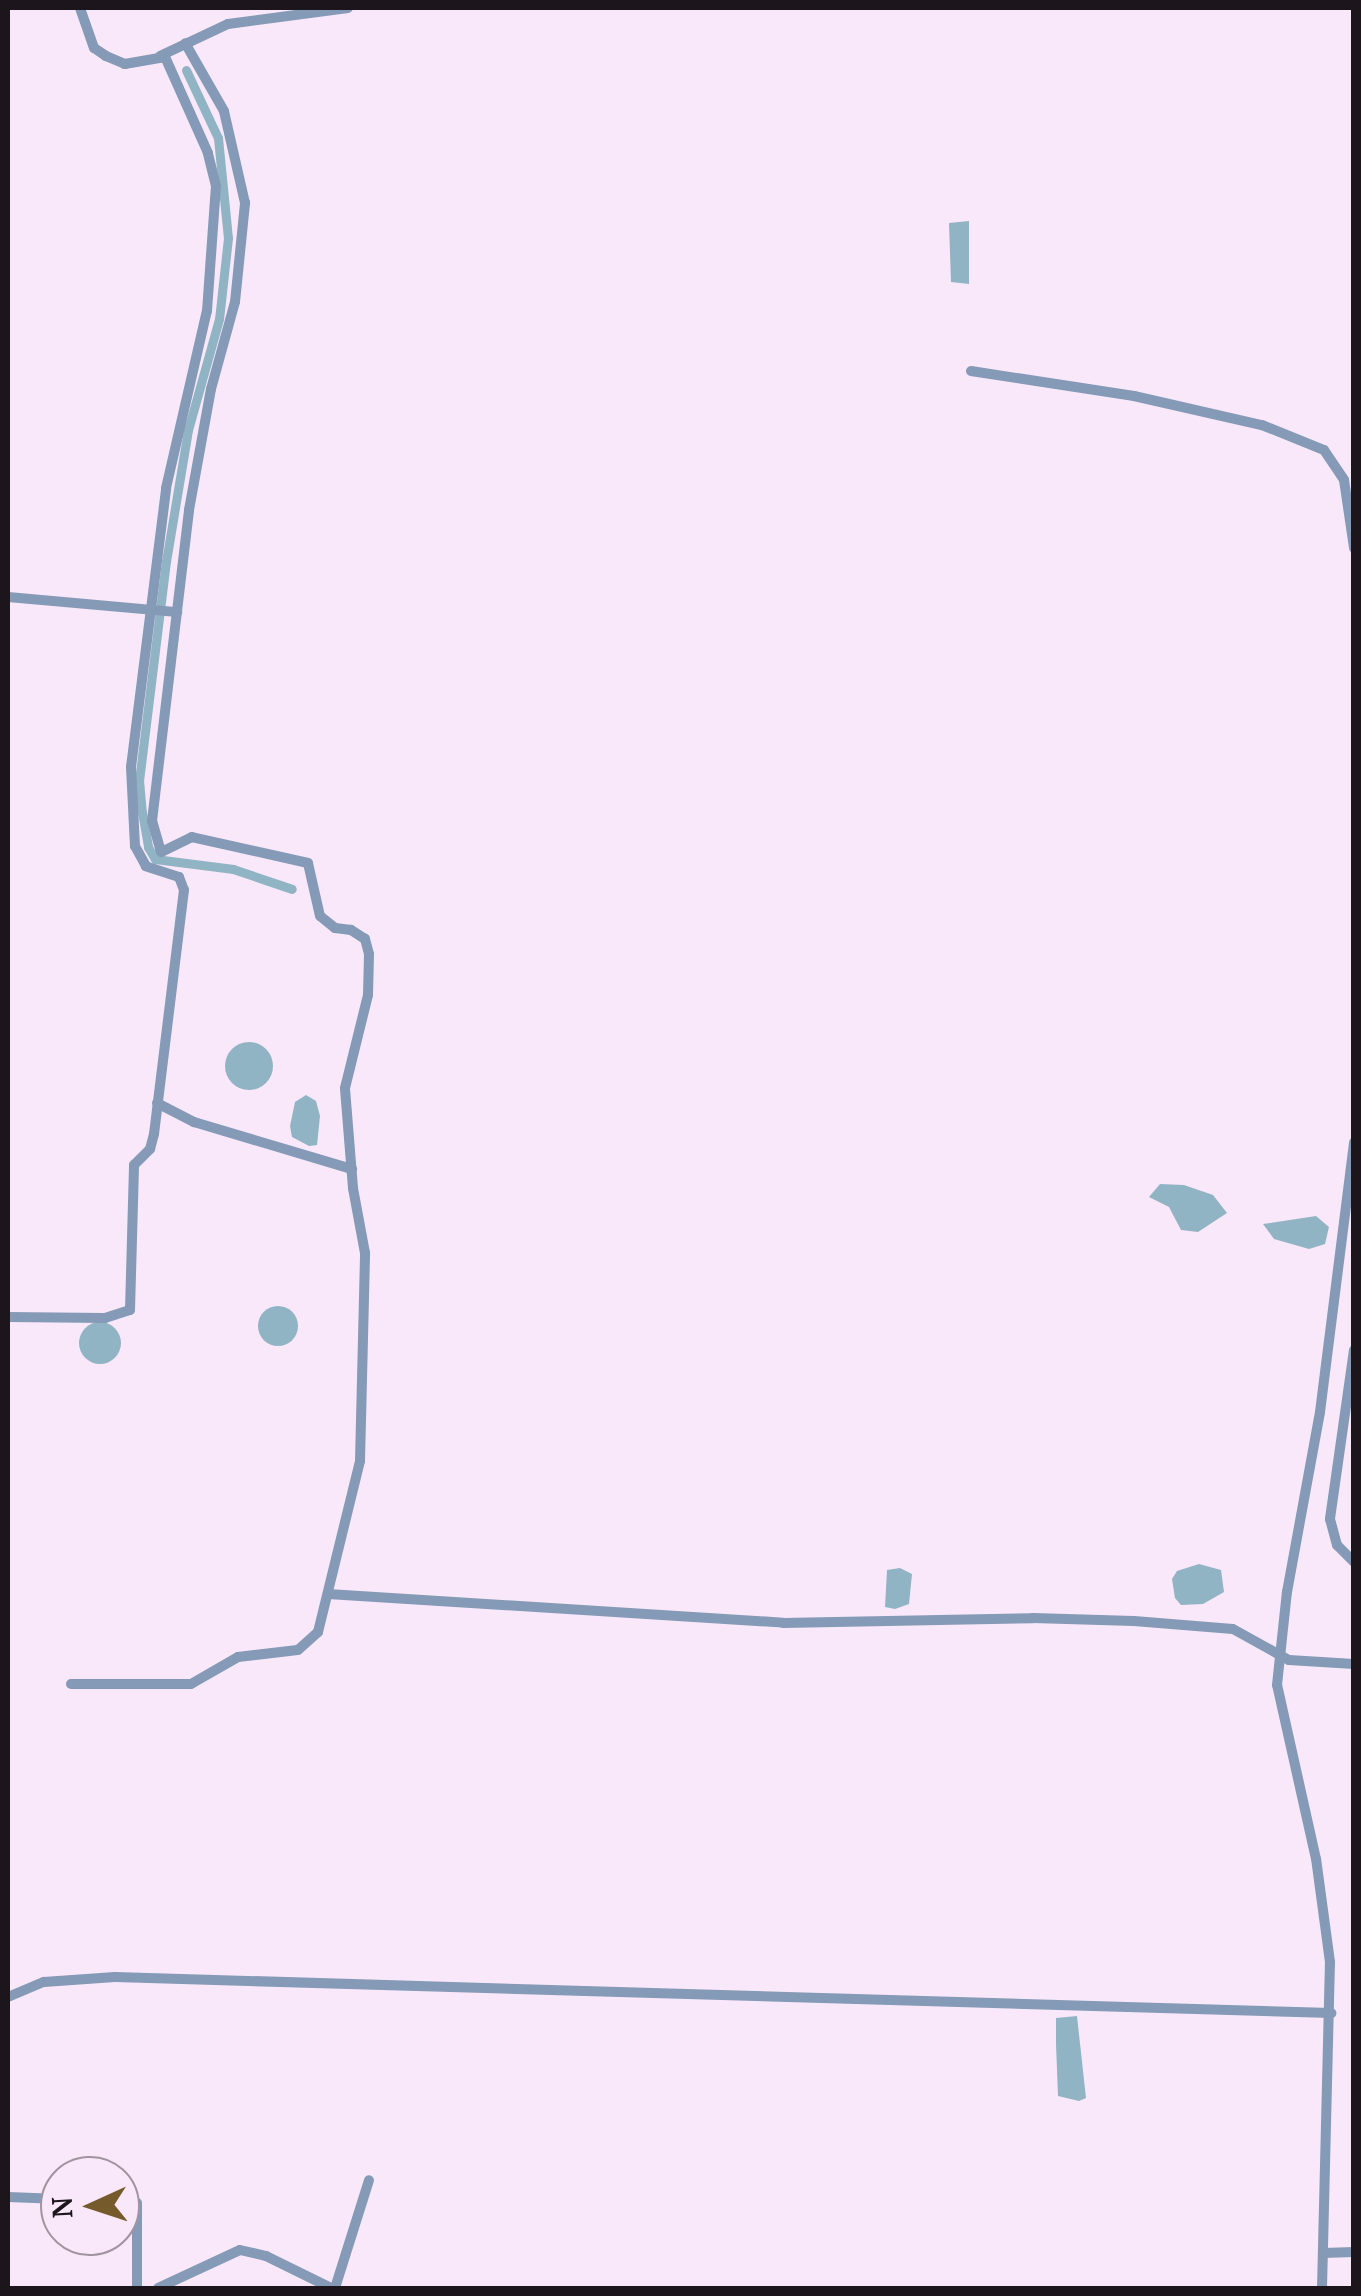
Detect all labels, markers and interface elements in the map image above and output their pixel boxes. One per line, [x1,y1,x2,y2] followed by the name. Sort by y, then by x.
[40,2156,140,2256] north arrow
[43,2196,81,2219] text: N

